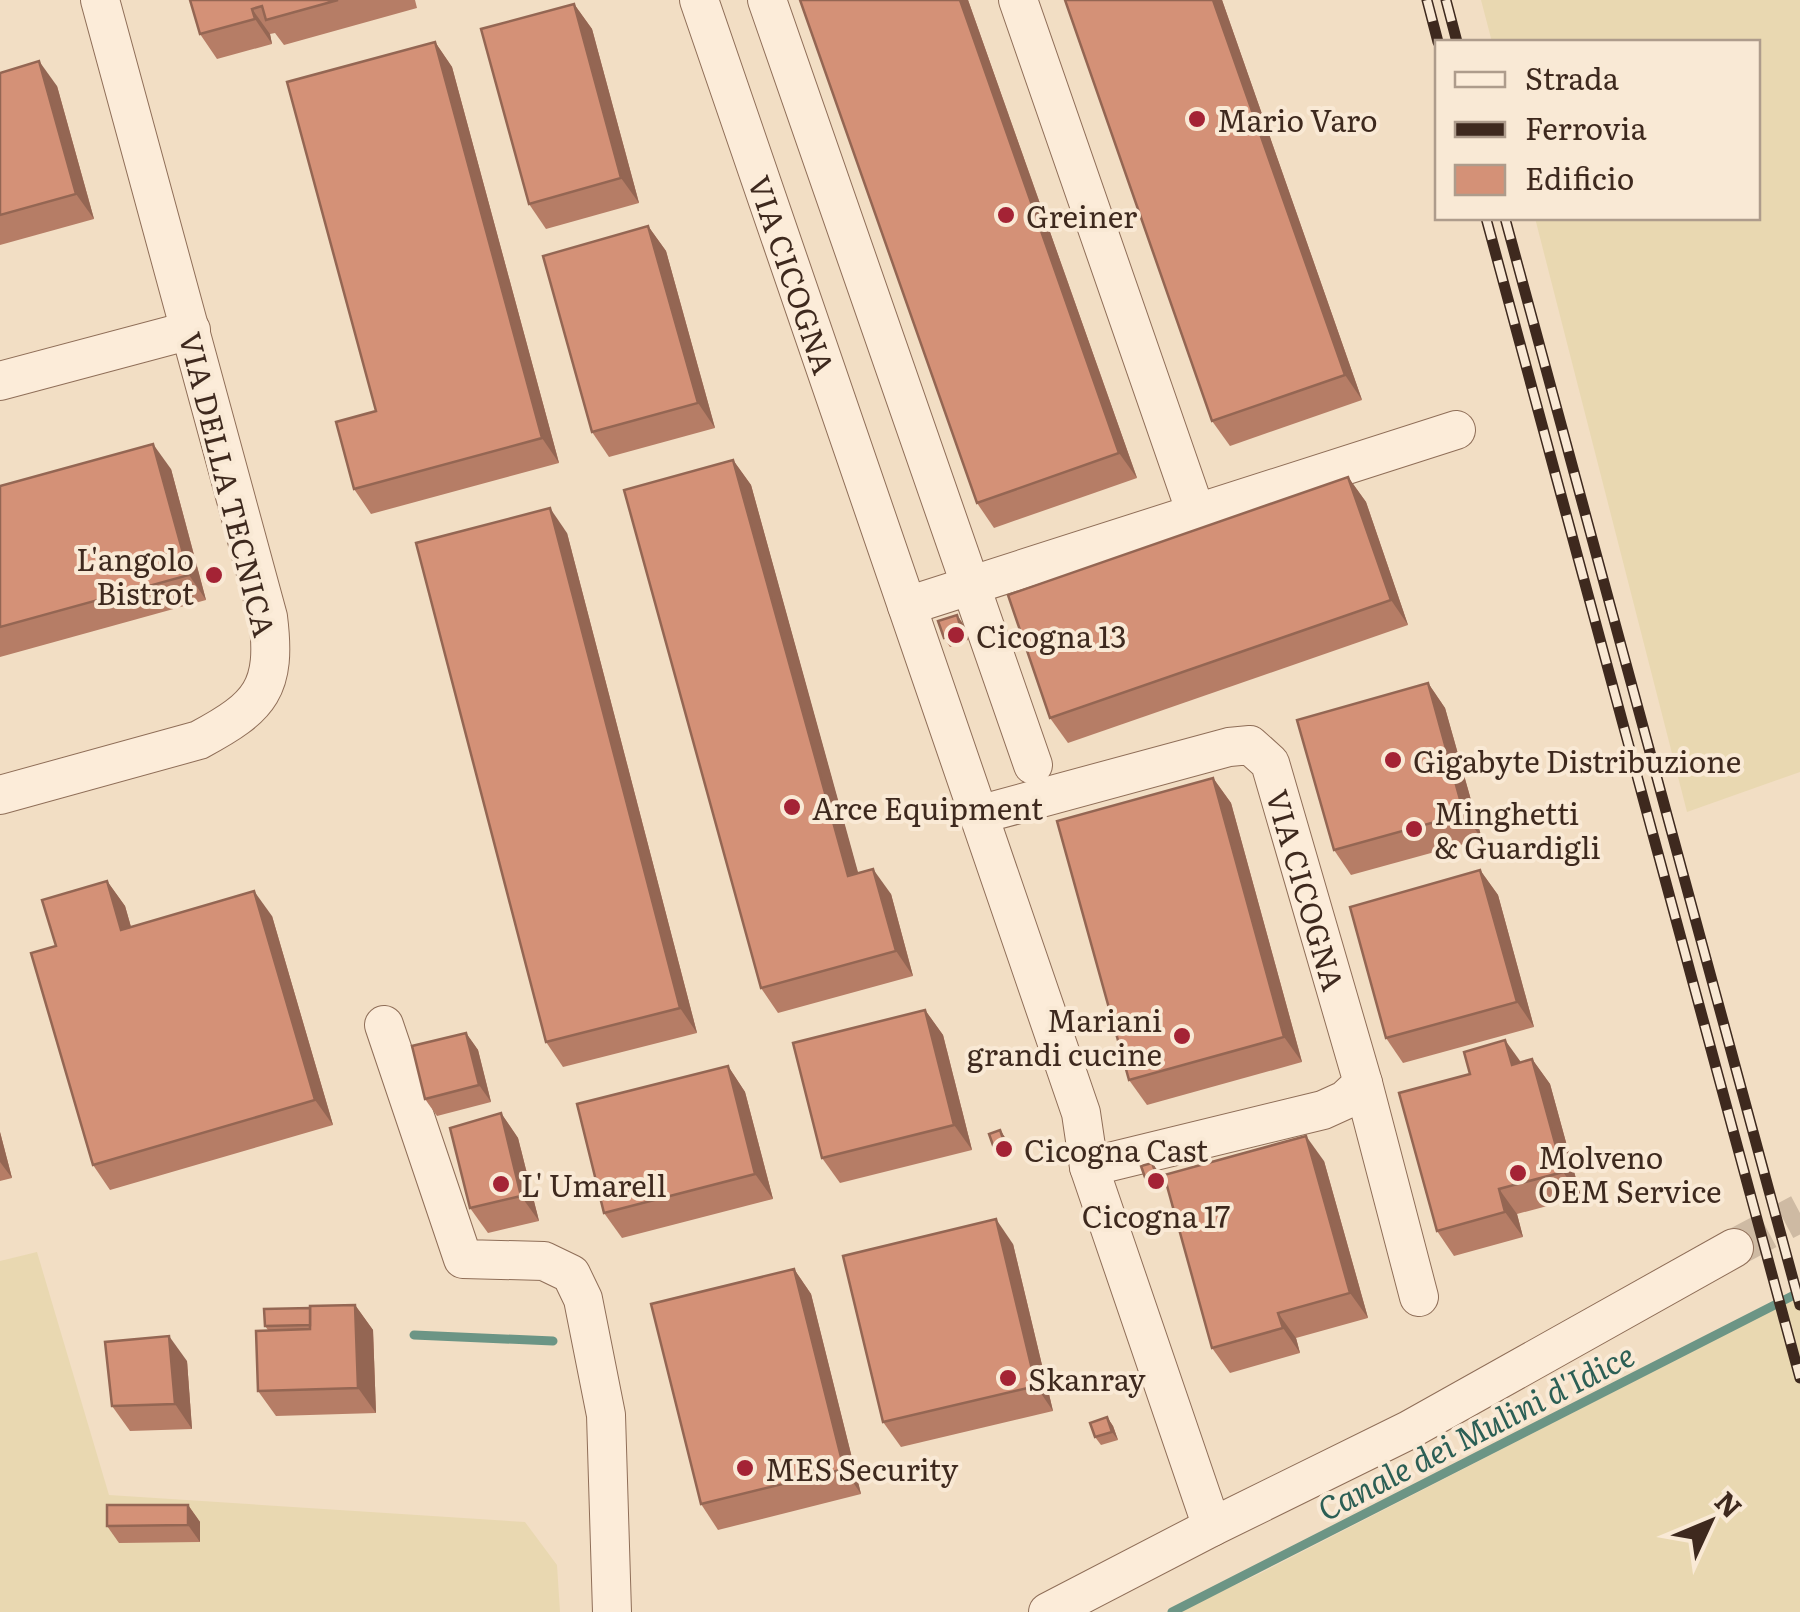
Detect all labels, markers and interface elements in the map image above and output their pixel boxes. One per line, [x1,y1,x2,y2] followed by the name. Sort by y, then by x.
[1435,40,1760,220] legend
[1525,55,1620,99] text: Strada
[1217,97,1378,141] place label: Mario Varo
[1525,105,1647,149] text: Ferrovia
[1186,108,1208,130] marker: Mario Varo
[1525,155,1634,199] text: Edificio
[739,169,848,380] street label: VIA CICOGNA
[1026,193,1137,237] place label: Greiner
[995,204,1017,226] marker: Greiner
[170,327,288,641] street label: VIA DELLA TECNICA
[76,536,194,614] place label: L'angolo Bistrot
[203,564,225,586] marker: L'angolo Bistrot
[976,613,1127,657] place label: Cicogna 13
[945,624,967,646] marker: Cicogna 13
[1413,738,1741,782] place label: Gigabyte Distribuzione
[1382,749,1404,771] marker: Gigabyte Distribuzione
[1257,784,1357,995] street label: VIA CICOGNA
[812,785,1043,829] place label: Arce Equipment
[1434,790,1600,868] place label: Minghetti & Guardigli
[781,796,803,818] marker: Arce Equipment
[1403,818,1425,840] marker: Minghetti & Guardigli
[967,997,1162,1075] place label: Mariani grandi cucine
[1171,1025,1193,1047] marker: Mariani grandi cucine
[1024,1127,1208,1171] place label: Cicogna Cast
[1538,1134,1722,1212] place label: Molveno OEM Service
[993,1138,1015,1160] marker: Cicogna Cast
[521,1162,666,1206] place label: L' Umarell
[1507,1162,1529,1184] marker: Molveno OEM Service
[1145,1170,1167,1192] marker: Cicogna 17
[490,1173,512,1195] marker: L' Umarell
[1082,1193,1230,1237] place label: Cicogna 17
[1308,1329,1642,1531] water label: Canale dei Mulini d'Idice
[1028,1356,1146,1400] place label: Skanray
[997,1367,1019,1389] marker: Skanray
[765,1446,959,1490] place label: MES Security
[734,1457,756,1479] marker: MES Security
[1660,1472,1760,1572] north arrow
[1706,1480,1753,1526] text: N

